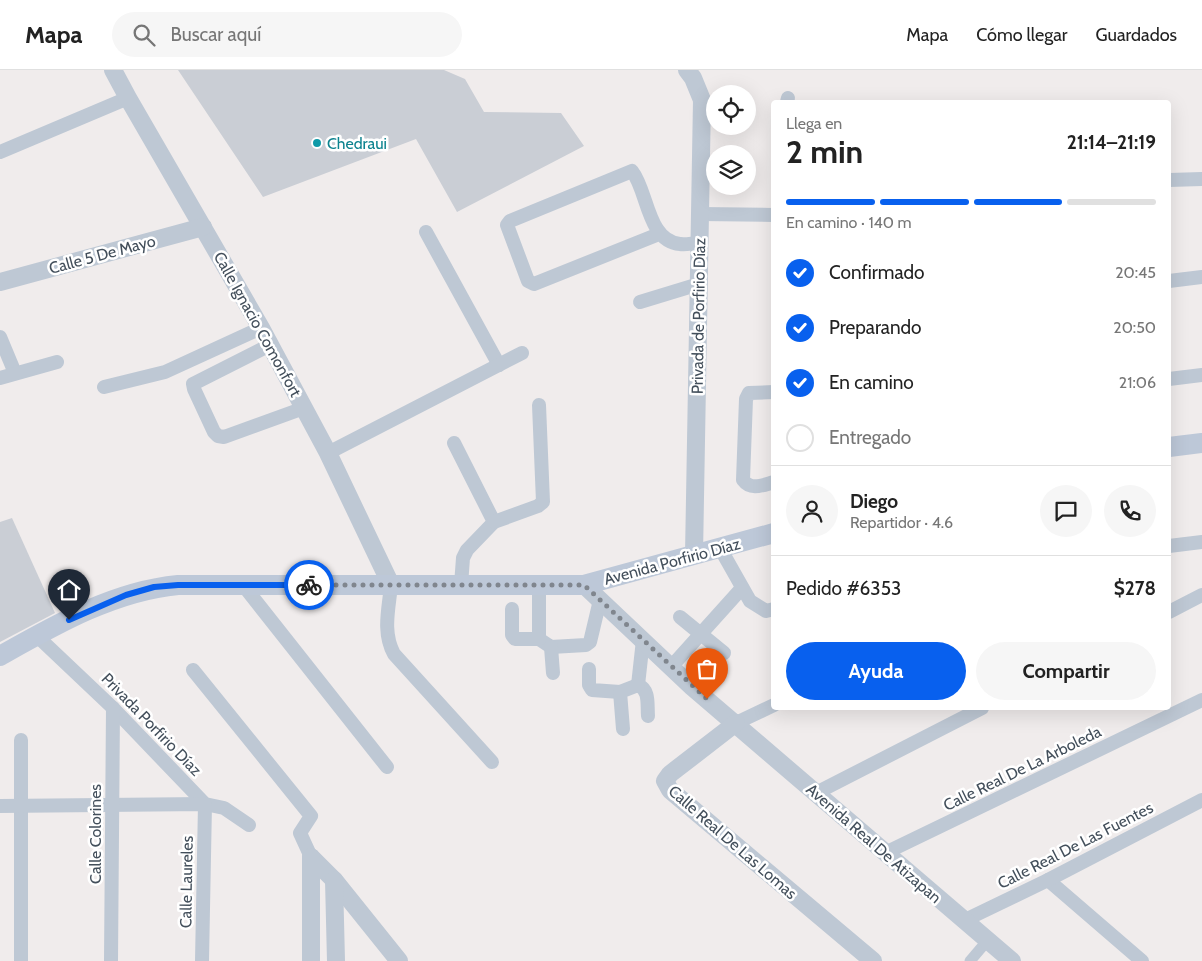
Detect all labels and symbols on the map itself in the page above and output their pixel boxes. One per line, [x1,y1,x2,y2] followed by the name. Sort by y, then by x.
[327,134,387,153] place label: Chedraui
[311,137,323,149] marker: Chedraui
[47,231,158,278] street label: Calle 5 De Mayo
[688,237,709,394] street label: Privada de Porfirio Díaz
[210,248,306,401] street label: Calle Ignacio Comonfort
[602,534,743,589] street label: Avenida Porfirio Díaz
[284,560,334,610] courier
[48,569,90,620] pin
[686,648,728,699] pin
[98,669,206,780] street label: Privada Porfirio Díaz
[940,722,1104,815] street label: Calle Real De La Arboleda
[802,780,945,907] street label: Avenida Real De Atizapan
[665,782,801,903] street label: Calle Real De Las Lomas
[86,784,105,884] street label: Calle Colorines
[994,798,1156,893] street label: Calle Real De Las Fuentes
[176,835,197,928] street label: Calle Laureles

